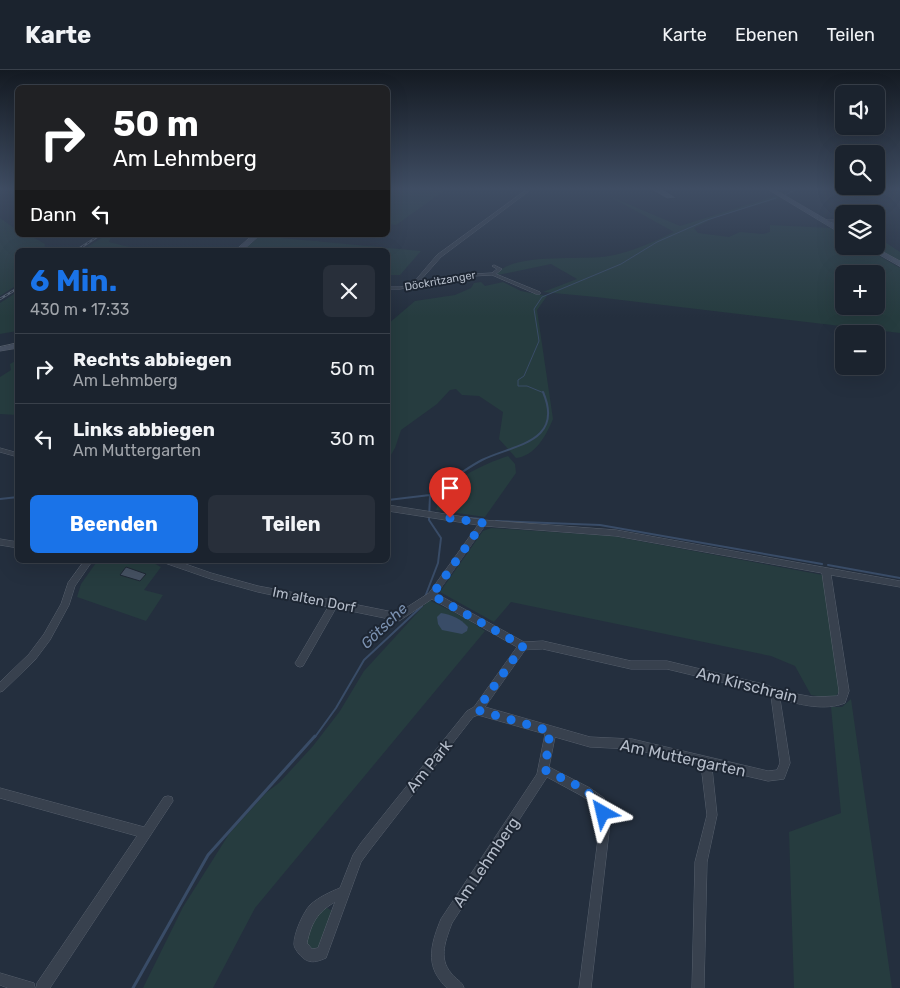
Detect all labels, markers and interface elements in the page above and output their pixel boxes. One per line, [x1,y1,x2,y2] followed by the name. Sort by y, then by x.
[25,21,91,49] text: Karte
[662,24,707,46] text: Karte
[735,24,799,46] text: Ebenen
[827,24,875,46] text: Teilen
[835,85,885,375] map controls
[835,85,885,135] button: sound
[113,103,199,145] text: 50 m
[30,105,95,170] icon: right
[113,145,257,172] text: Am Lehmberg
[835,145,885,195] button: search
[87,200,115,228] icon: left
[30,203,77,226] text: Dann
[835,205,885,255] button: layers
[30,263,117,299] text: 6 Min.
[323,265,375,317] button: close
[835,265,885,315] button: +
[403,268,477,294] street label: Döckritzanger
[30,300,129,319] text: 430 m · 17:33
[835,325,885,375] button: −
[73,348,232,371] text: Rechts abbiegen
[30,355,58,383] icon: right
[330,357,375,380] text: 50 m
[73,371,178,390] text: Am Lehmberg
[73,418,215,441] text: Links abbiegen
[30,425,58,453] icon: left
[330,427,375,450] text: 30 m
[73,441,201,460] text: Am Muttergarten
[429,467,471,518] pin
[436,474,464,502] icon: arrive
[30,495,198,553] button: Beenden
[208,495,375,553] button: Teilen
[271,584,358,617] street label: Im alten Dorf
[357,599,412,653] water label: Götsche
[694,663,800,707] street label: Am Kirschrain
[402,735,456,796] street label: Am Park
[618,735,748,781] street label: Am Muttergarten
[576,786,628,838] position arrow
[449,813,523,911] street label: Am Lehmberg

